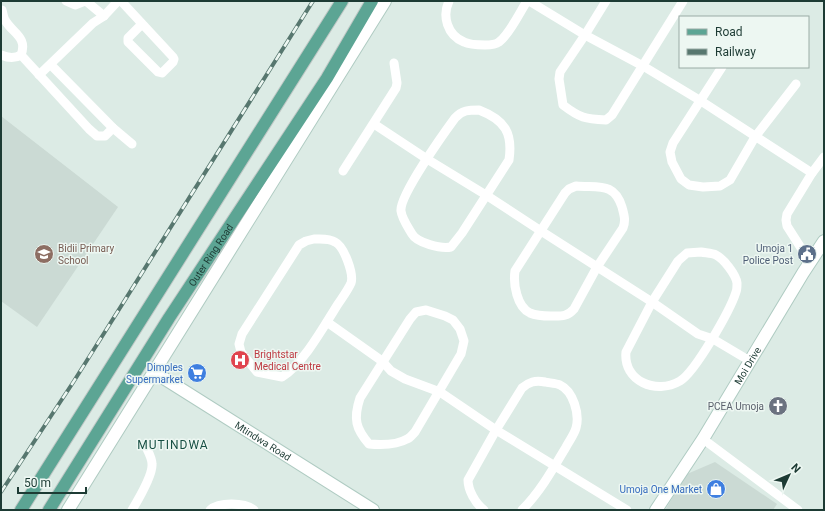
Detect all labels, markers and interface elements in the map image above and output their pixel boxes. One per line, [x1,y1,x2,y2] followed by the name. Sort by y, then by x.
[679,16,809,68] legend
[715,25,743,39] text: Road
[715,45,756,59] text: Railway
[186,222,235,288] street label: Outer Ring Road
[33,243,55,265] school or university icon: Bidii Primary School
[58,243,114,266] place label: Bidii Primary School
[743,243,793,266] place label: Umoja 1 Police Post
[796,243,818,265] public building icon: Umoja 1 Police Post
[732,345,763,386] street label: Moi Drive
[229,349,251,371] hospital icon: Brightstar Medical Centre
[254,349,321,372] place label: Brightstar Medical Centre
[126,362,183,385] place label: Dimples Supermarket
[186,362,208,384] supermarket icon: Dimples Supermarket
[767,395,789,417] church icon: PCEA Umoja
[708,401,764,412] place label: PCEA Umoja
[233,419,293,462] street label: Mtindwa Road
[137,438,209,452] district label: MUTINDWA
[769,455,809,495] north arrow
[788,461,803,476] text: N
[18,469,86,495] scale bar
[24,476,51,490] text: 50 m
[705,478,727,500] shop icon: Umoja One Market
[619,484,702,495] place label: Umoja One Market

